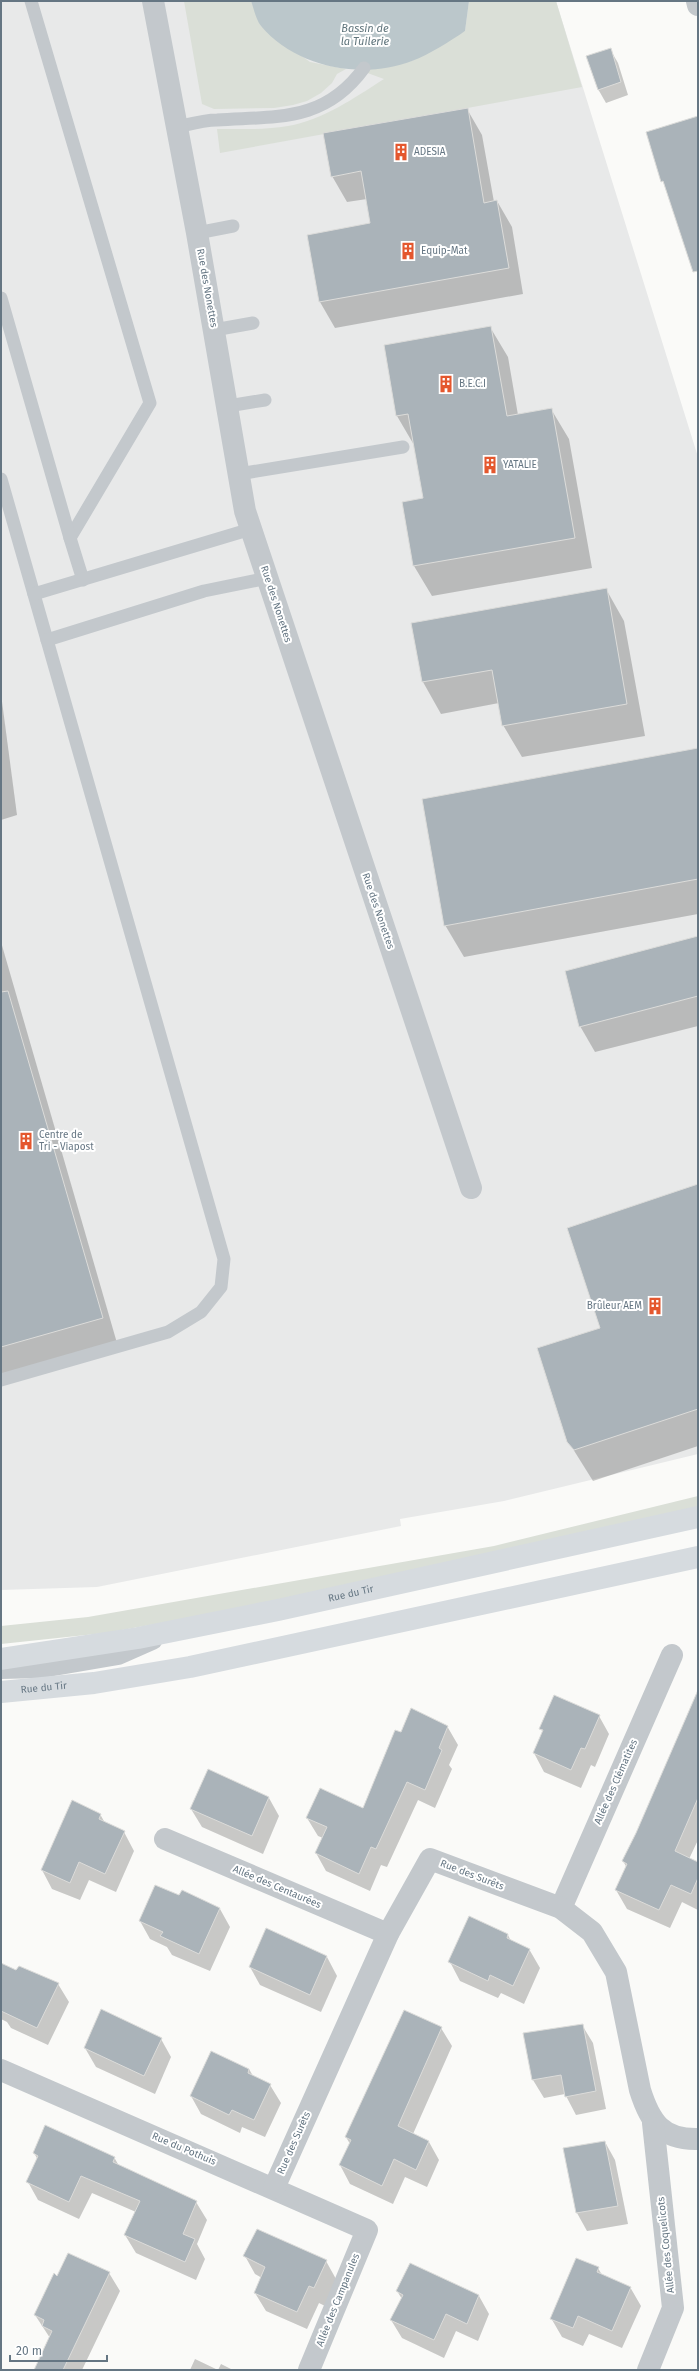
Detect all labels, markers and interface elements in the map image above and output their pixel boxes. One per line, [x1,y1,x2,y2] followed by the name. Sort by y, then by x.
[341,22,390,48] water label: Bassin de la Tuilerie
[391,142,411,162] building icon: ADESIA
[414,146,446,158] place label: ADESIA
[398,241,418,261] building icon: Equip-Mat
[421,245,468,257] place label: Equip-Mat
[194,248,220,329] street label: Rue des Nonettes
[436,374,456,394] building icon: B.E.C.I
[459,378,486,390] place label: B.E.C.I
[480,455,500,475] building icon: YATALIE
[503,459,537,471] place label: YATALIE
[258,564,294,644] street label: Rue des Nonettes
[359,871,397,951] street label: Rue des Nonettes
[39,1129,94,1153] place label: Centre de Tri - Viapost
[16,1131,36,1151] building icon: Centre de Tri - Viapost
[645,1296,665,1316] building icon: Brûleur AEM
[587,1300,642,1312] place label: Brûleur AEM
[327,1583,375,1605] street label: Rue du Tir
[20,1680,68,1696] street label: Rue du Tir
[592,1737,640,1826] street label: Allée des Clématites
[438,1857,506,1893] street label: Rue des Surêts
[231,1863,323,1911] street label: Allée des Centaurées
[275,2110,313,2176] street label: Rue des Surêts
[150,2130,218,2168] street label: Rue du Pothuis
[655,2196,677,2294] street label: Allée des Coquelicots
[314,2251,362,2348] street label: Allée des Campanules
[10,2337,107,2363] scale bar
[16,2344,42,2358] text: 20 m

